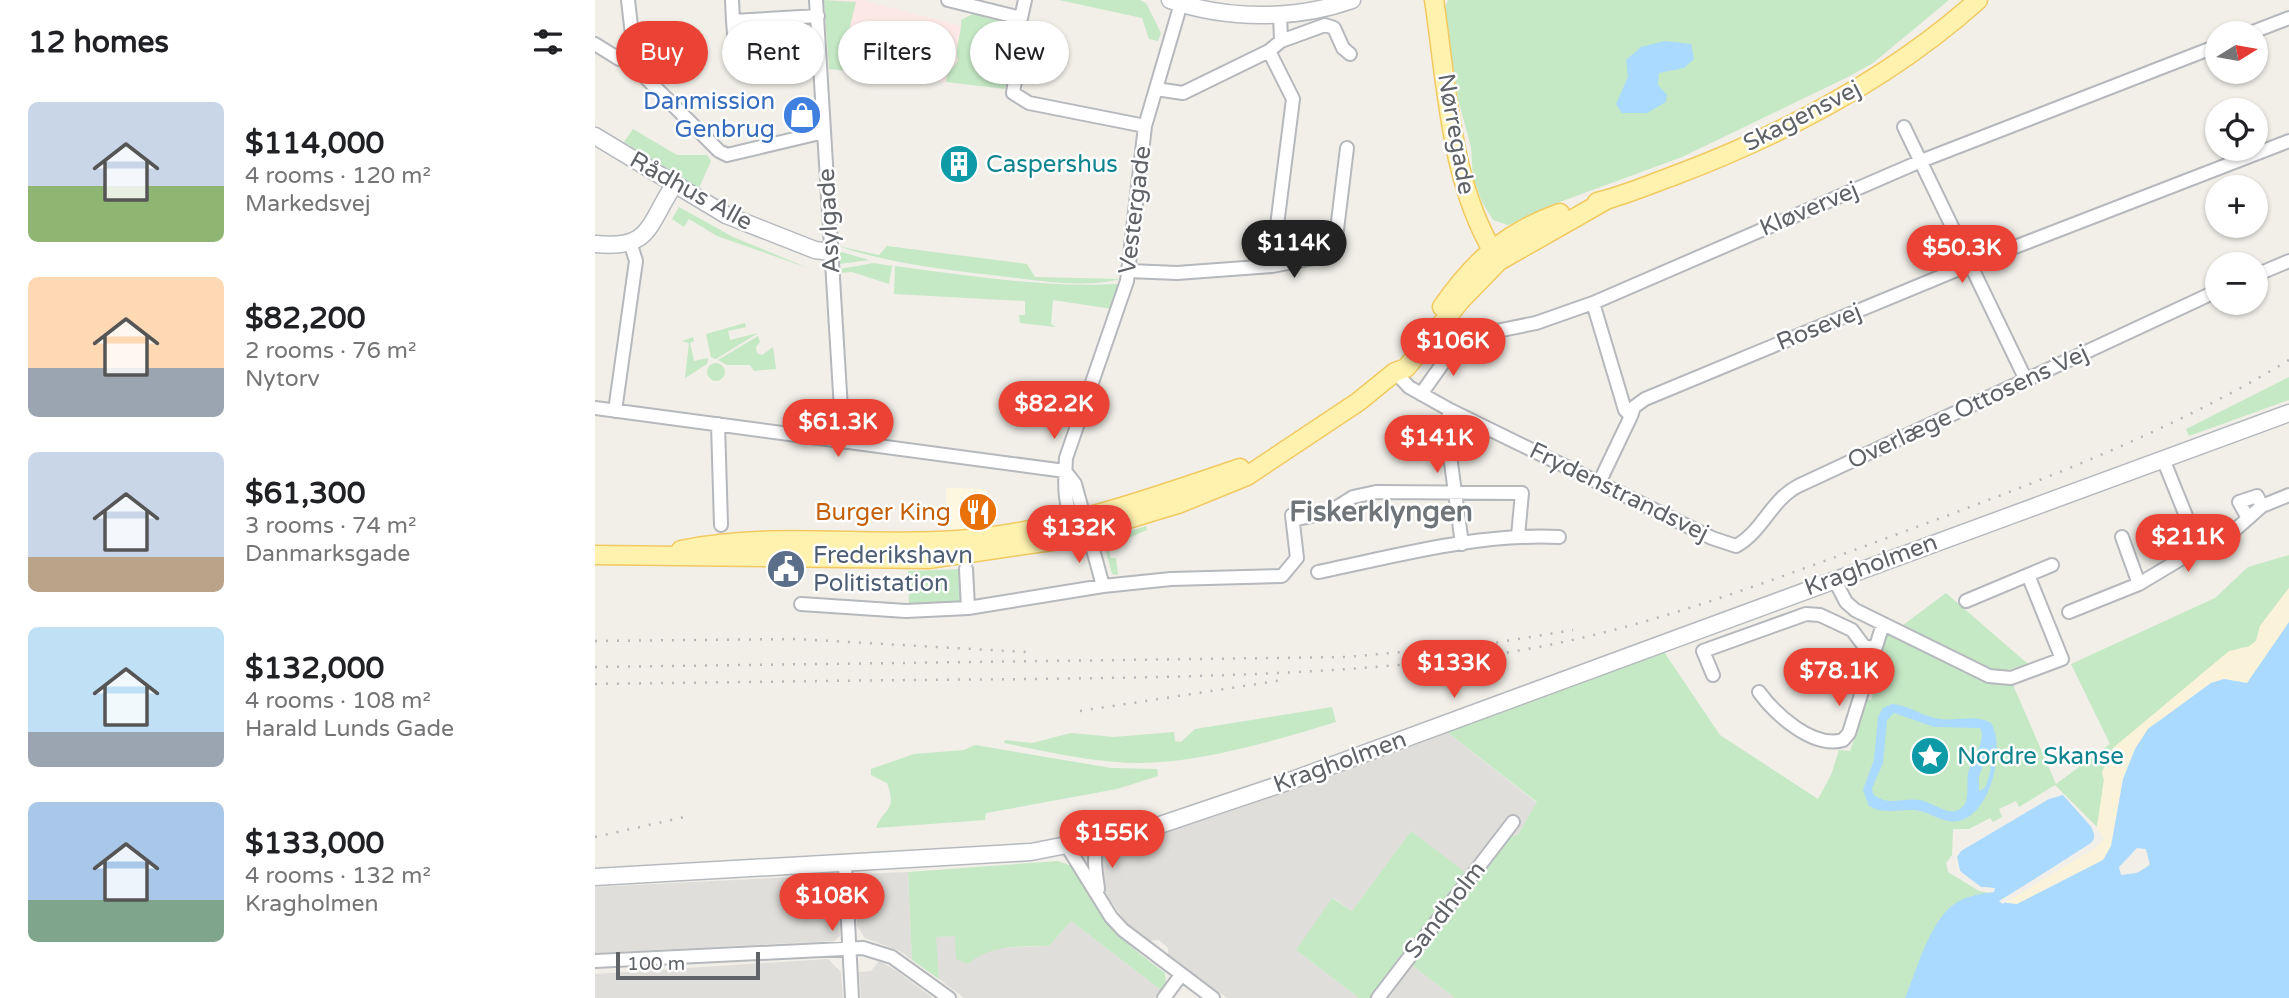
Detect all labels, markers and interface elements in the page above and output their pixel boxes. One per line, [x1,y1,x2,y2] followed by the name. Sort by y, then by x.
[616,21,708,84] chip: Buy
[722,21,824,84] chip: Rent
[838,21,956,84] chip: Filters
[970,21,1069,84] chip: New
[2205,21,2268,84] north arrow
[2205,21,2268,315] map controls
[529,23,567,61] icon: filters
[28,24,169,61] text: 12 homes
[1431,71,1481,197] street label: Nørregade
[1738,74,1866,158] street label: Skagensvej
[643,87,775,144] place label: Danmission Genbrug
[781,94,823,136] shop icon: Danmission Genbrug
[2205,98,2268,161] button: locate
[245,125,384,162] text: $114,000
[84,130,168,214] icon: home
[938,143,980,185] building icon: Caspershus
[1113,144,1157,276] street label: Vestergade
[625,145,757,237] street label: Rådhus Alle
[986,150,1118,179] place label: Caspershus
[245,162,431,190] text: 4 rooms · 120 m²
[812,168,846,274] street label: Asylgade
[1755,175,1863,243] street label: Kløvervej
[2205,175,2268,238] button: +
[245,190,371,218] text: Markedsvej
[1245,220,1343,280] pin: $114K
[1905,226,2019,285] pin: $50.3K
[1258,229,1330,257] text: $114K
[1923,234,2001,262] text: $50.3K
[2205,252,2268,315] button: −
[1772,297,1866,357] street label: Rosevej
[245,300,365,337] text: $82,200
[84,305,168,389] icon: home
[1404,318,1502,378] pin: $106K
[1417,327,1489,355] text: $106K
[245,337,416,365] text: 2 rooms · 76 m²
[1843,338,2093,476] street label: Overlæge Ottosens Vej
[245,365,320,393] text: Nytorv
[997,382,1111,441] pin: $82.2K
[1015,390,1093,418] text: $82.2K
[781,400,895,459] pin: $61.3K
[799,408,877,436] text: $61.3K
[1388,416,1486,475] pin: $141K
[1401,424,1473,452] text: $141K
[1525,436,1713,548] street label: Frydenstrandsvej
[245,475,365,512] text: $61,300
[84,480,168,564] icon: home
[957,491,999,533] restaurant icon: Burger King
[1289,495,1473,529] district label: Fiskerklyngen
[815,498,951,527] place label: Burger King
[1030,505,1128,565] pin: $132K
[245,512,416,540] text: 3 rooms · 74 m²
[1043,514,1115,542] text: $132K
[2139,514,2237,574] pin: $211K
[2152,523,2224,551] text: $211K
[1801,528,1941,602] street label: Kragholmen
[245,540,410,568] text: Danmarksgade
[813,541,973,598] place label: Frederikshavn Politistation
[765,548,807,590] public building icon: Frederikshavn Politistation
[1405,640,1503,700] pin: $133K
[1782,648,1896,708] pin: $78.1K
[1418,649,1490,677] text: $133K
[245,650,384,687] text: $132,000
[84,655,168,739] icon: home
[1800,657,1878,685] text: $78.1K
[245,687,431,715] text: 4 rooms · 108 m²
[245,715,454,743] text: Harald Lunds Gade
[1270,725,1410,799] street label: Kragholmen
[1909,735,1951,777] place icon: Nordre Skanse
[1957,742,2124,771] place label: Nordre Skanse
[1063,810,1161,870] pin: $155K
[1076,819,1148,847] text: $155K
[245,825,384,862] text: $133,000
[84,830,168,914] icon: home
[1398,856,1492,964] street label: Sandholm
[245,862,431,890] text: 4 rooms · 132 m²
[783,874,881,933] pin: $108K
[796,882,868,910] text: $108K
[245,890,379,918] text: Kragholmen
[616,949,759,981] scale bar
[627,953,685,975] text: 100 m

